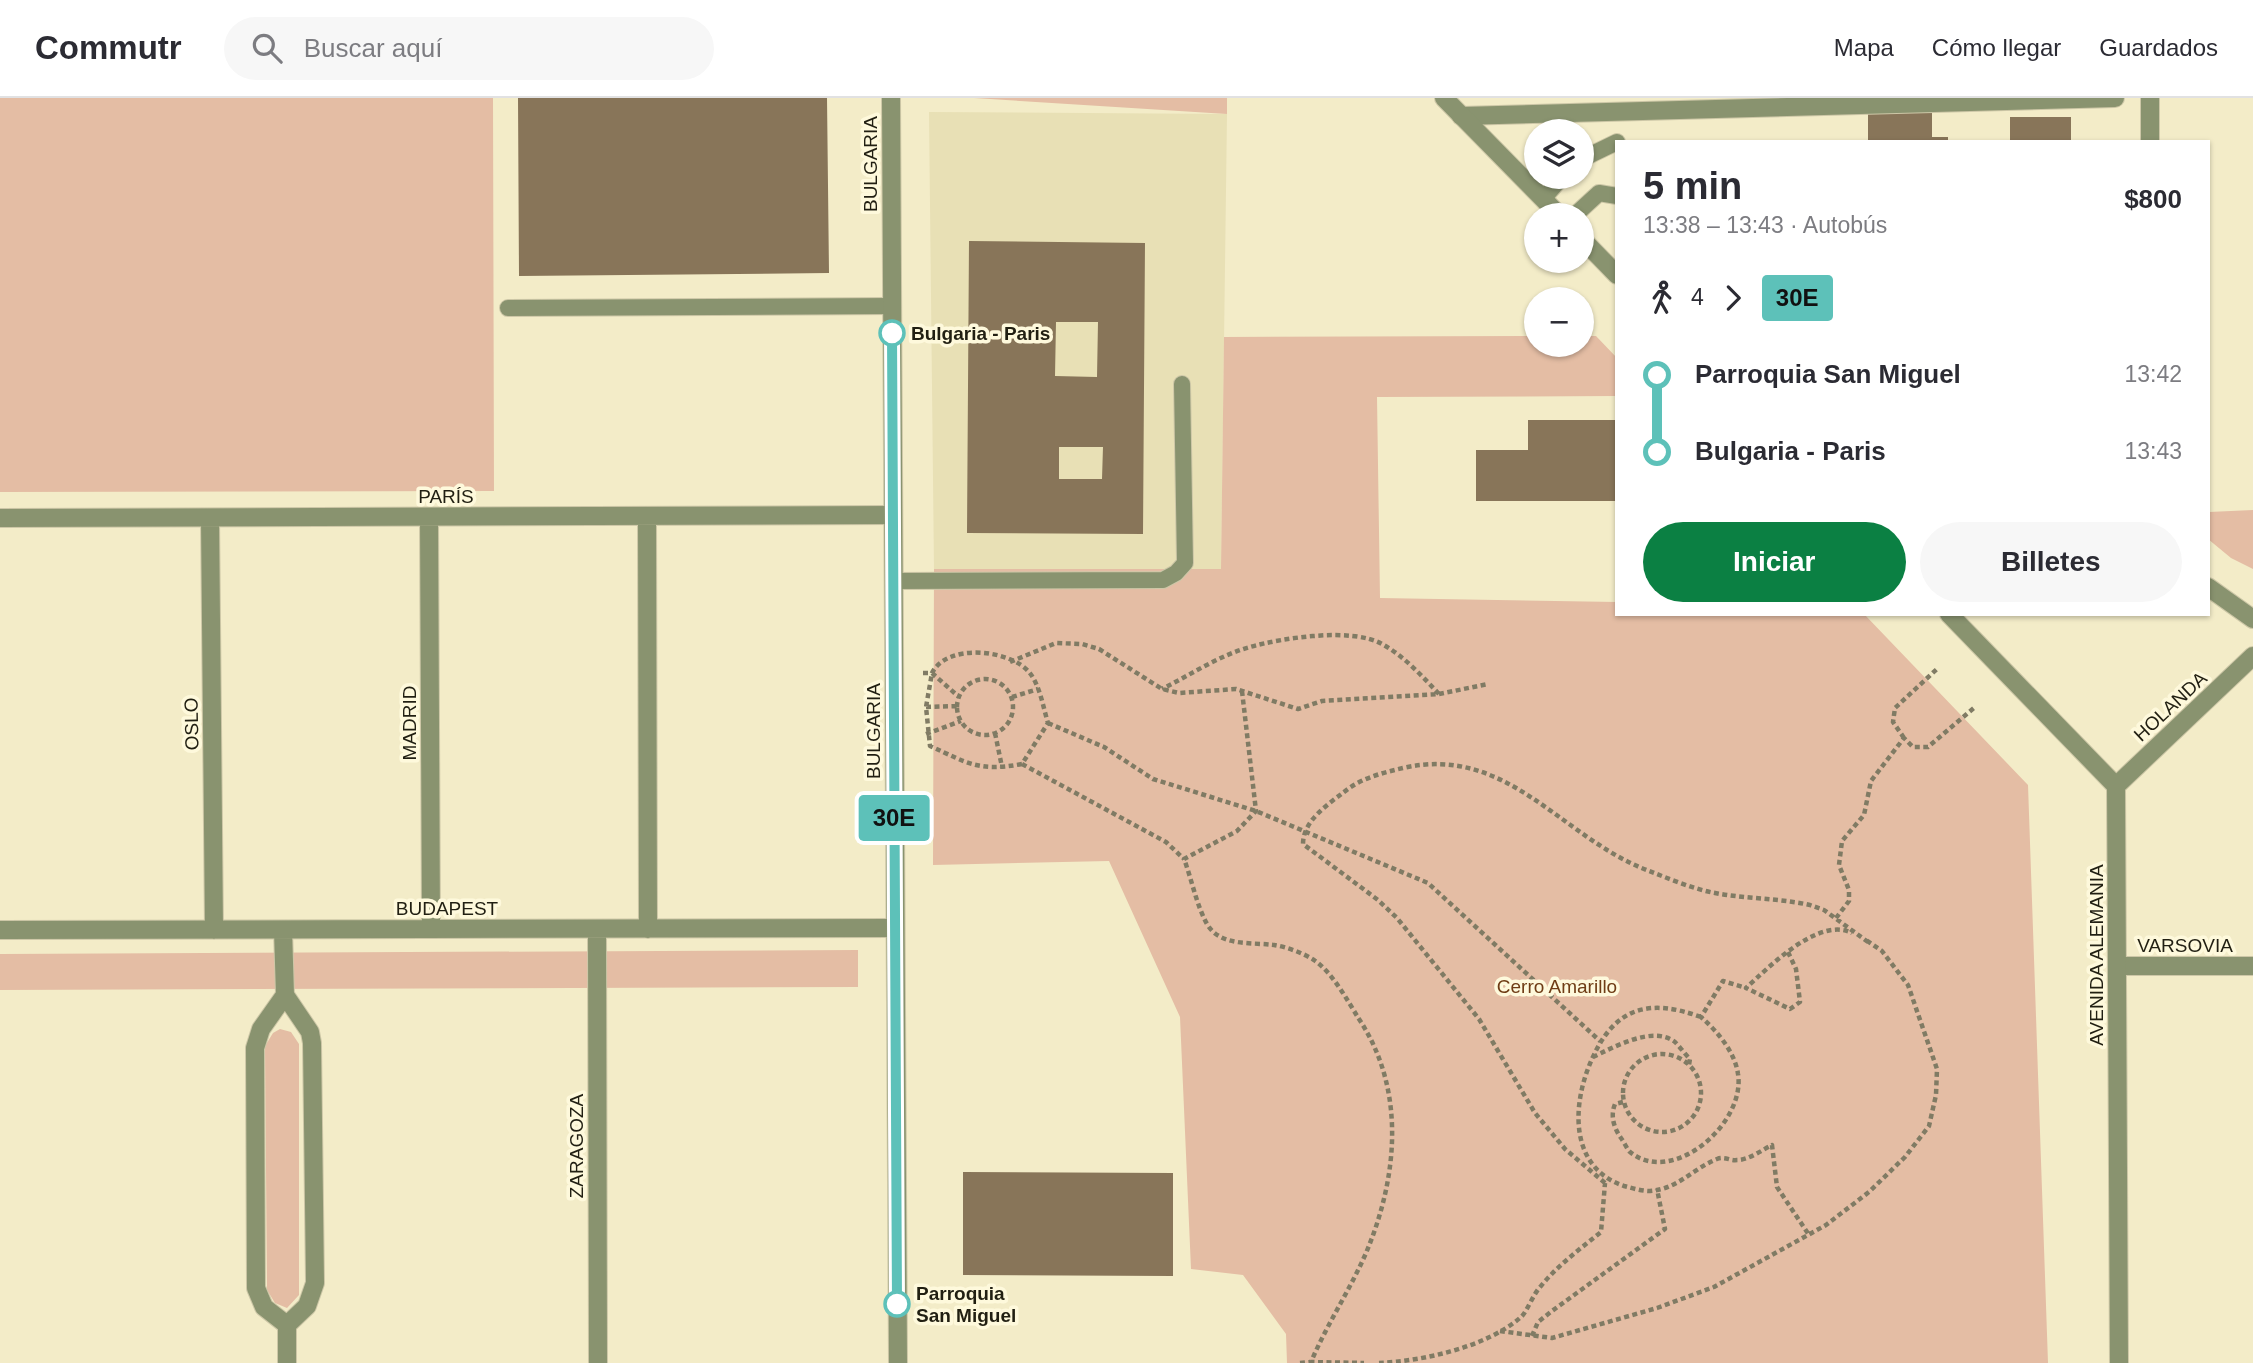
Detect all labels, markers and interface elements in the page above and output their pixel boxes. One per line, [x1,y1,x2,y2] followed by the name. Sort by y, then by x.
[224,17,714,80] search box
[35,29,182,66] text: Commutr
[248,29,286,67] icon: search
[304,33,442,63] text: Buscar aquí
[1834,34,1894,61] text: Mapa
[1932,34,2061,61] text: Cómo llegar
[2099,34,2218,61] text: Guardados
[860,116,881,212] street label: BULGARIA
[1524,119,1594,357] map controls
[1524,119,1594,189] button: layers
[1643,165,1742,207] text: 5 min
[2124,184,2182,214] text: $800
[1524,203,1594,273] button: +
[1643,212,1887,238] text: 13:38 – 13:43 · Autobús
[1643,279,1681,317] icon: walk
[1714,279,1752,317] icon: forward
[1691,284,1704,310] text: 4
[1776,284,1819,311] text: 30E
[1524,287,1594,357] button: −
[879,320,905,346] marker: Bulgaria - Paris
[911,323,1050,344] place label: Bulgaria - Paris
[1695,359,1961,389] text: Parroquia San Miguel
[2124,361,2182,387] text: 13:42
[1695,436,1886,466] text: Bulgaria - Paris
[2124,438,2182,464] text: 13:43
[418,486,474,507] street label: PARÍS
[1643,522,1906,602] button: Iniciar
[1920,522,2182,602] button: Billetes
[2130,667,2211,745] street label: HOLANDA
[863,683,884,779] street label: BULGARIA
[399,686,420,760] street label: MADRID
[181,697,202,751] street label: OSLO
[854,795,934,841] line badge: 30E
[873,804,915,831] text: 30E
[2086,864,2107,1046] street label: AVENIDA ALEMANIA
[396,898,499,919] street label: BUDAPEST
[2137,935,2233,956] street label: VARSOVIA
[1497,976,1617,997] park label: Cerro Amarillo
[566,1093,587,1198] street label: ZARAGOZA
[916,1283,1016,1326] place label: Parroquia San Miguel
[884,1291,910,1317] marker: Parroquia San Miguel

